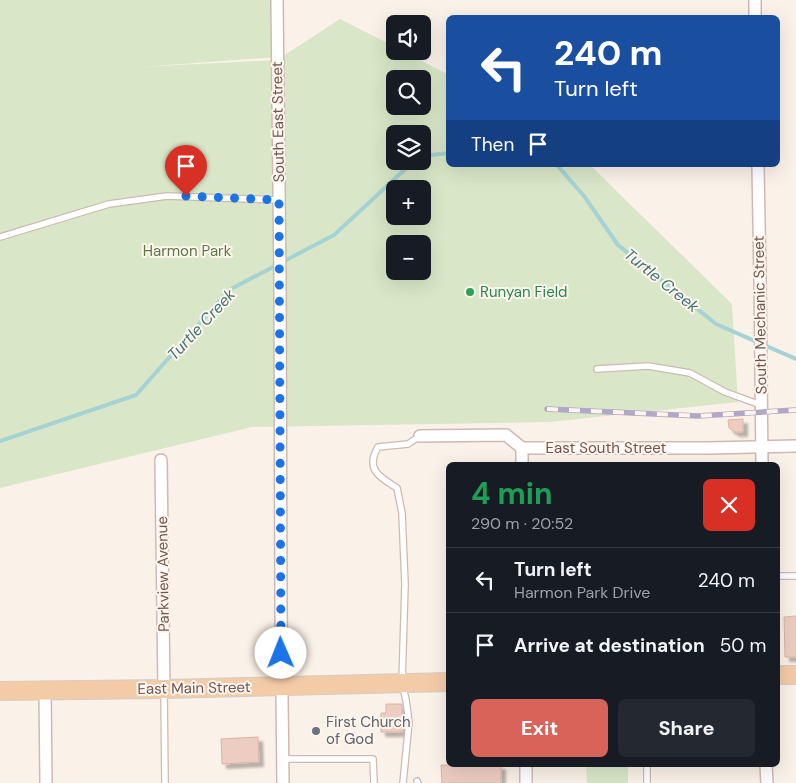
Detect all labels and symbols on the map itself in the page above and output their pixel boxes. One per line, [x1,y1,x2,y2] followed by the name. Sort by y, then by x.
[267,61,289,183] street label: South East Street
[165,145,207,196] pin
[749,235,771,394] street label: South Mechanic Street
[143,241,232,261] park label: Harmon Park
[620,244,704,317] water label: Turtle Creek
[480,282,567,302] place label: Runyan Field
[163,284,240,365] water label: Turtle Creek
[464,286,476,298] marker: Runyan Field
[546,438,667,458] street label: East South Street
[152,516,174,632] street label: Parkview Avenue
[254,626,306,678] position arrow
[137,677,251,699] street label: East Main Street
[326,712,411,749] place label: First Church of God
[310,725,322,737] marker: First Church of God

